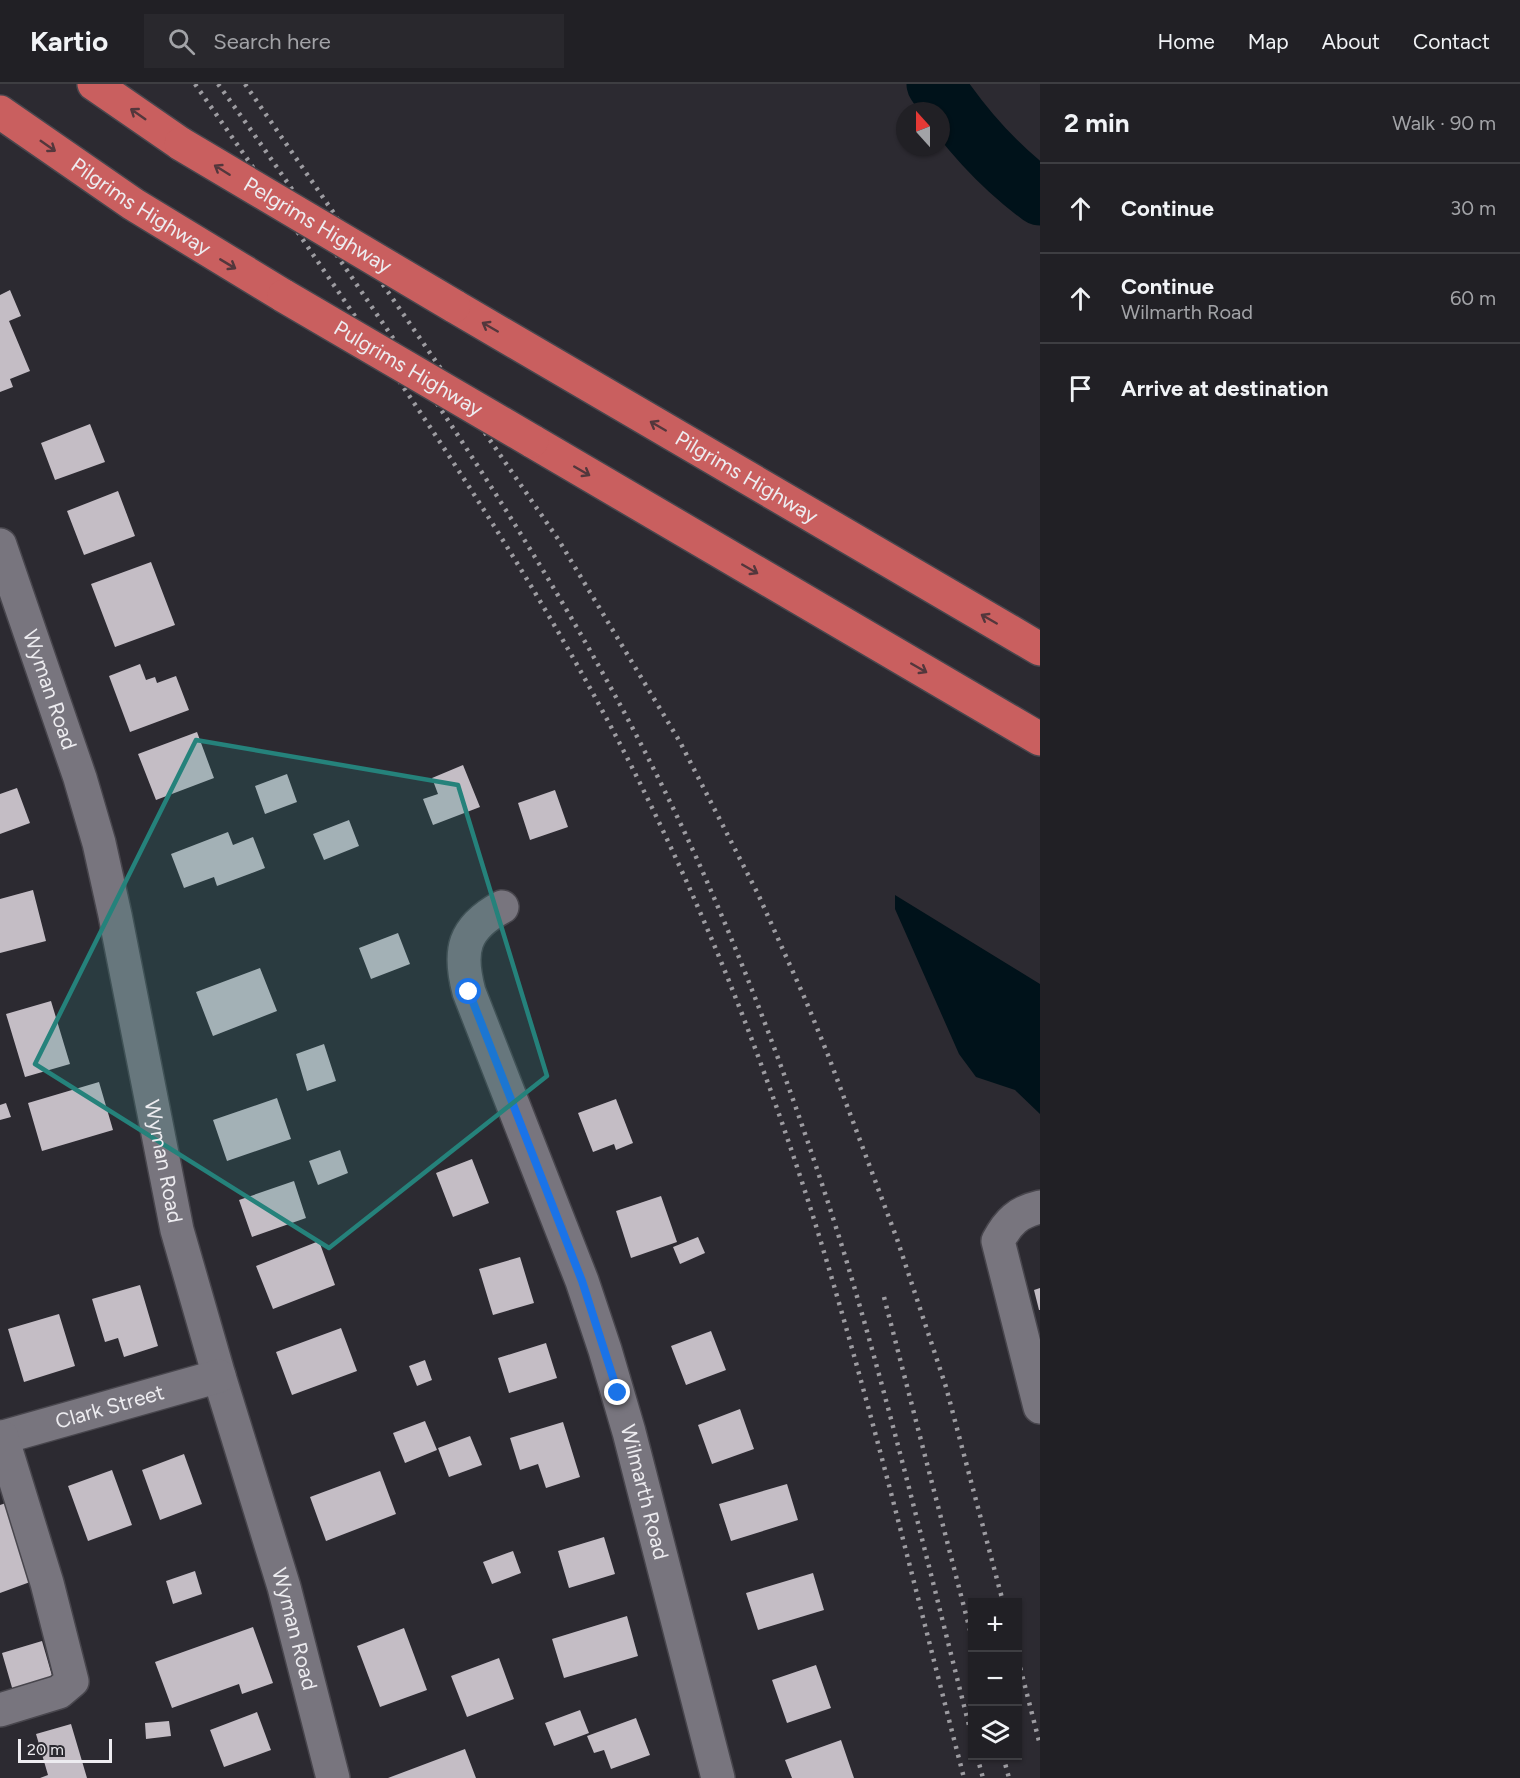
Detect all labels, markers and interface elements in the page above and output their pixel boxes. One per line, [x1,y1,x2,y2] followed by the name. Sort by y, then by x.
[144,14,564,68] search box
[30,24,108,58] text: Kartio
[165,25,198,58] icon: search
[213,28,331,55] text: Search here
[1158,29,1215,54] text: Home
[1248,29,1289,54] text: Map
[1322,29,1380,54] text: About
[1413,29,1490,54] text: Contact
[896,102,950,156] north arrow
[1064,107,1130,139] text: 2 min
[130,108,146,120] one-way arrow
[1392,111,1496,135] text: Walk · 90 m
[39,140,55,152] one-way arrow
[67,152,216,261] street label: Pilgrims Highway
[214,164,231,176] one-way arrow
[240,171,396,278] street label: Pelgrims Highway
[1064,192,1097,225] icon: ahead
[1121,195,1214,222] text: Continue
[1450,196,1496,220] text: 30 m
[219,258,236,270] one-way arrow
[1121,273,1214,300] text: Continue
[1064,282,1097,315] icon: ahead
[1450,286,1496,310] text: 60 m
[1121,300,1253,324] text: Wilmarth Road
[330,315,487,421] street label: Pulgrims Highway
[481,321,498,333] one-way arrow
[1064,372,1097,405] icon: arrive
[1121,375,1329,402] text: Arrive at destination
[650,419,667,431] one-way arrow
[671,425,823,528] street label: Pilgrims Highway
[573,465,590,477] one-way arrow
[741,564,758,576] one-way arrow
[981,613,998,625] one-way arrow
[18,626,82,753] street label: Wyman Road
[910,662,927,674] one-way arrow
[455,978,481,1004] route start
[140,1098,188,1225] street label: Wyman Road
[52,1379,167,1434] street label: Clark Street
[604,1379,630,1405] route end
[616,1422,674,1562] street label: Wilmarth Road
[267,1565,323,1693] street label: Wyman Road
[968,1598,1022,1760] map controls
[968,1598,1022,1652] button: +
[968,1652,1022,1706] button: −
[968,1706,1022,1760] button: layers
[18,1736,112,1764] scale bar
[27,1740,64,1759] text: 20 m

